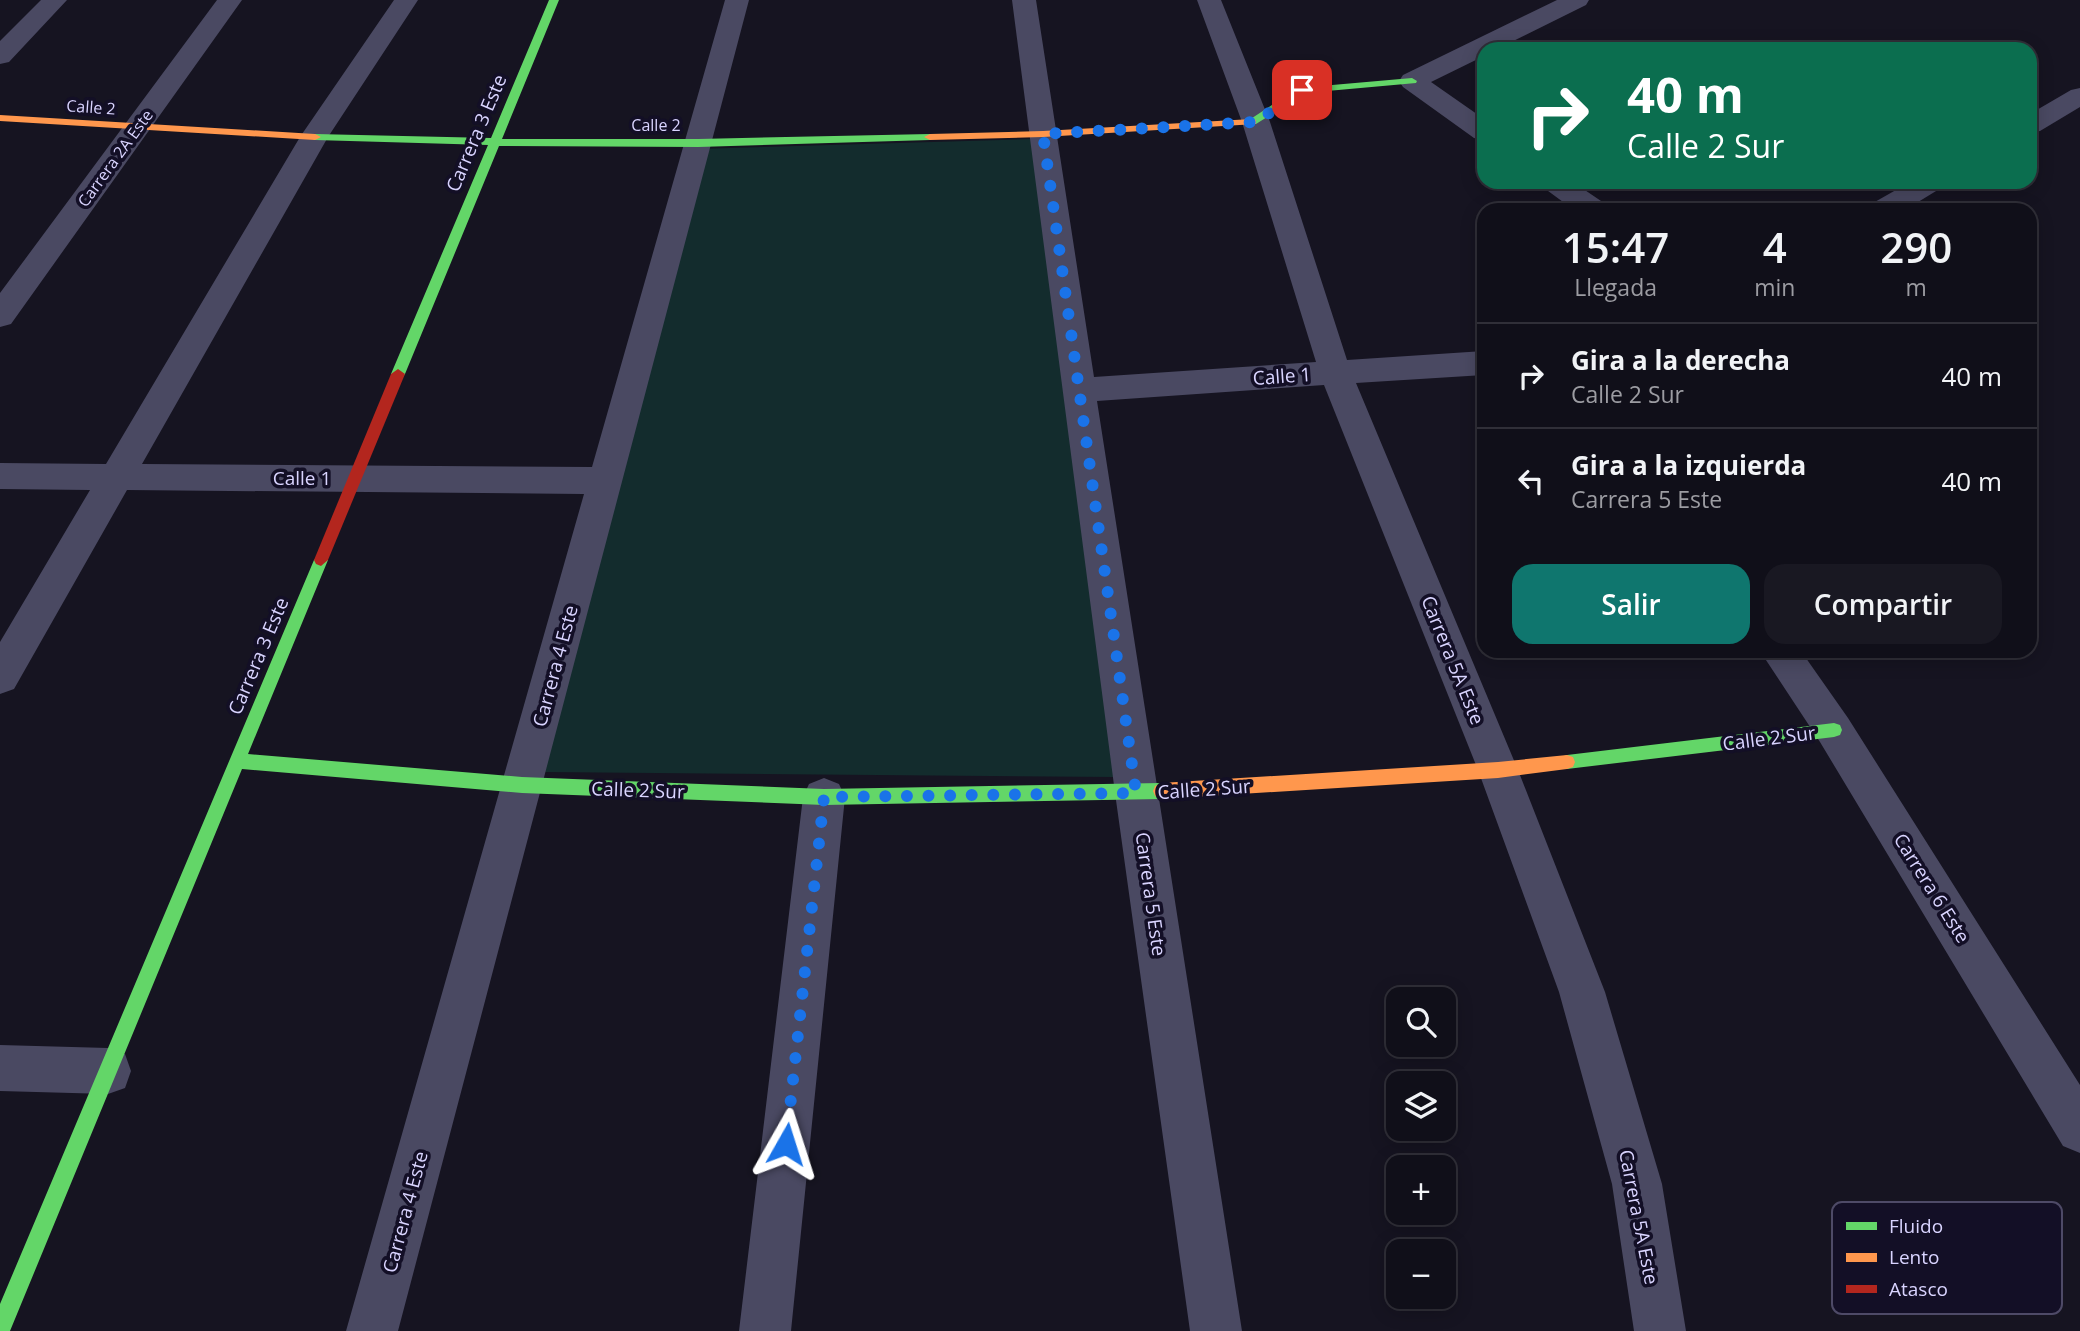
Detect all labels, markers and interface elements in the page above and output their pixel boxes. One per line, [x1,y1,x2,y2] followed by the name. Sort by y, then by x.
[1272,60,1332,120] pin
[1627,61,1744,127] text: 40 m
[440,70,512,196] street label: Carrera 3 Este
[1512,70,1603,161] icon: right
[1283,71,1321,109] icon: arrive
[66,94,116,120] street label: Calle 2
[72,105,158,211] street label: Carrera 2A Este
[631,114,681,136] street label: Calle 2
[1627,124,1784,167] text: Calle 2 Sur
[1562,218,1669,275] text: 15:47
[1763,218,1787,275] text: 4
[1880,218,1952,275] text: 290
[1574,271,1657,303] text: Llegada
[1754,271,1795,303] text: min
[1906,271,1927,303] text: m
[1571,342,1790,378] text: Gira a la derecha
[1512,357,1550,395] icon: right
[1941,358,2002,394] text: 40 m
[1252,361,1312,391] street label: Calle 1
[1571,378,1684,410] text: Calle 2 Sur
[1571,447,1806,483] text: Gira a la izquierda
[1512,462,1550,500] icon: left
[1941,463,2002,499] text: 40 m
[273,465,331,491] street label: Calle 1
[1571,483,1722,515] text: Carrera 5 Este
[1512,564,1750,644] button: Salir
[1764,564,2002,644] button: Compartir
[1415,592,1491,728] street label: Carrera 5A Este
[222,593,294,719] street label: Carrera 3 Este
[526,602,584,730] street label: Carrera 4 Este
[1721,719,1817,757] street label: Calle 2 Sur
[1157,773,1252,805] street label: Calle 2 Sur
[591,775,685,805] street label: Calle 2 Sur
[1888,828,1976,948] street label: Carrera 6 Este
[1129,830,1173,958] street label: Carrera 5 Este
[1386,987,1456,1309] map controls
[1386,987,1456,1057] button: search
[1386,1071,1456,1141] button: layers
[749,1107,823,1181] position arrow
[1613,1147,1665,1287] street label: Carrera 5A Este
[376,1148,434,1276] street label: Carrera 4 Este
[1386,1155,1456,1225] button: +
[1832,1202,2062,1314] legend
[1889,1213,1943,1239] text: Fluido
[1386,1239,1456,1309] button: −
[1889,1244,1939,1270] text: Lento
[1889,1276,1948,1302] text: Atasco

